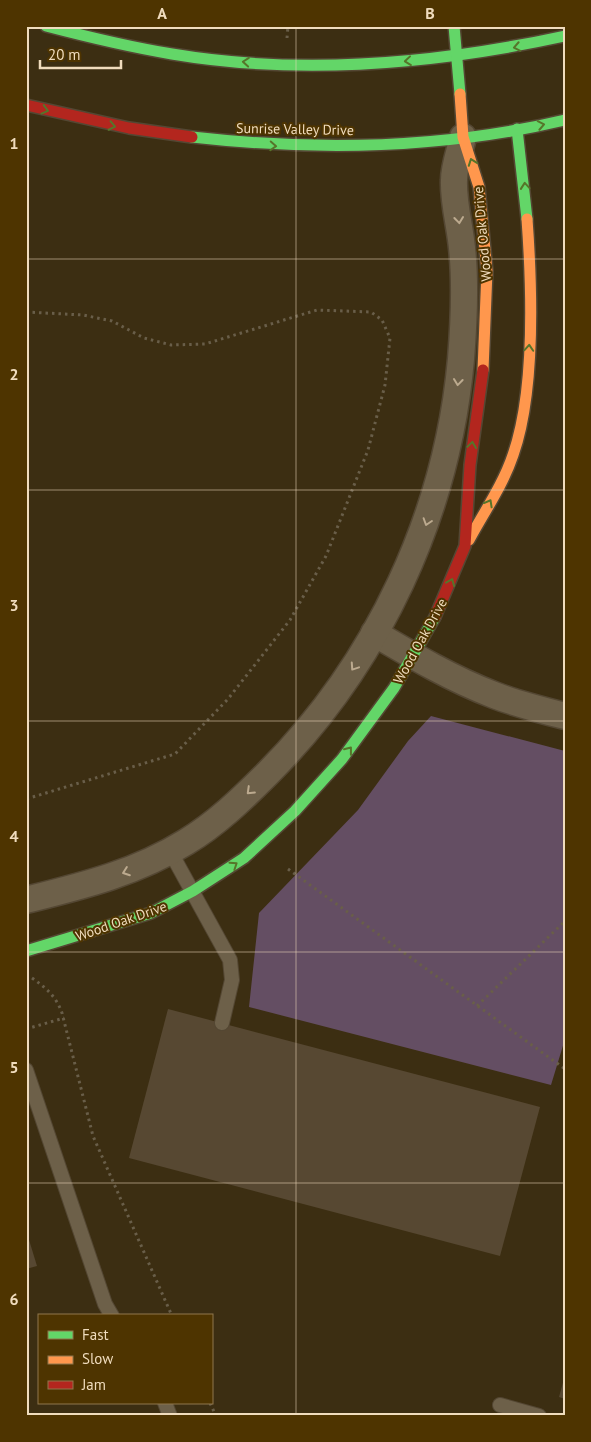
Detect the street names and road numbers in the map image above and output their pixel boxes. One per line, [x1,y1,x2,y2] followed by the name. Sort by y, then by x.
[236,119,354,139] street label: Sunrise Valley Drive
[469,186,495,282] street label: Wood Oak Drive
[389,595,451,687] street label: Wood Oak Drive
[73,897,169,945] street label: Wood Oak Drive

